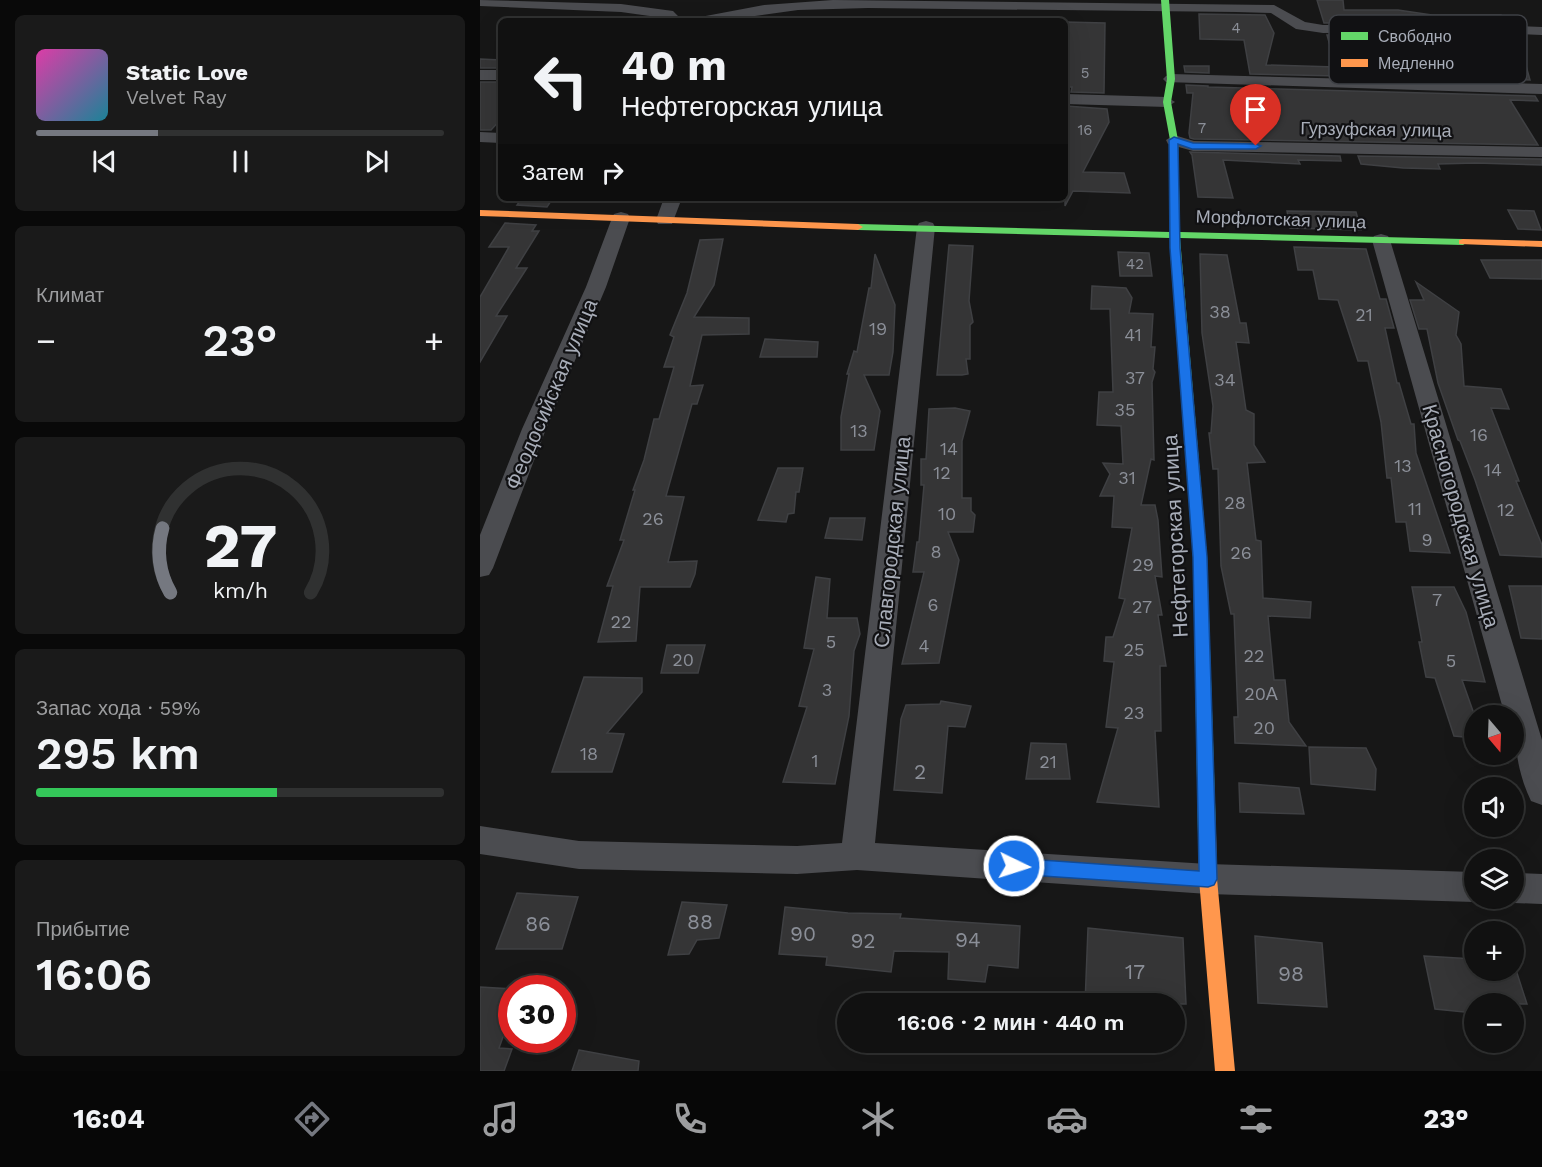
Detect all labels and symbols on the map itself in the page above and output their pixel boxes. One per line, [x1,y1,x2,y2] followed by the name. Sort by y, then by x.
[1329,15,1527,84] legend
[1231,19,1241,37] house number: 4
[1378,27,1452,46] text: Свободно
[1378,54,1454,73] text: Медленно
[1081,64,1089,82] house number: 5
[1230,84,1281,146] pin
[1300,117,1453,141] street label: Гурзуфская улица
[1198,119,1206,137] house number: 7
[1078,121,1092,139] house number: 16
[1195,206,1368,233] street label: Морфлотская улица
[1126,255,1144,273] house number: 42
[499,295,603,493] street label: Феодосийская улица
[1209,301,1231,322] house number: 38
[1355,304,1373,325] house number: 21
[869,318,887,339] house number: 19
[1124,324,1142,345] house number: 41
[1125,367,1145,388] house number: 37
[1214,369,1236,390] house number: 34
[1115,399,1135,420] house number: 35
[1417,401,1505,631] street label: Красногородская улица
[850,420,868,441] house number: 13
[1470,424,1488,445] house number: 16
[1157,433,1193,638] street label: Нефтегорская улица
[868,435,916,649] street label: Славгородская улица
[940,438,958,459] house number: 14
[1394,455,1412,476] house number: 13
[1484,459,1502,480] house number: 14
[933,462,951,483] house number: 12
[1118,467,1136,488] house number: 31
[1224,492,1246,513] house number: 28
[1408,498,1422,519] house number: 11
[1497,499,1515,520] house number: 12
[938,503,956,524] house number: 10
[642,508,664,529] house number: 26
[1421,529,1433,550] house number: 9
[930,541,942,562] house number: 8
[1230,542,1252,563] house number: 26
[1132,554,1154,575] house number: 29
[1432,589,1442,610] house number: 7
[928,594,938,615] house number: 6
[1132,596,1152,617] house number: 27
[611,611,632,632] house number: 22
[826,631,836,652] house number: 5
[919,635,930,656] house number: 4
[1124,639,1144,660] house number: 25
[1244,645,1265,666] house number: 22
[672,649,694,670] house number: 20
[1446,650,1456,671] house number: 5
[822,679,832,700] house number: 3
[1244,683,1278,704] house number: 20А
[1124,702,1145,723] house number: 23
[1464,705,1524,765] north arrow
[1253,717,1275,738] house number: 20
[580,743,598,764] house number: 18
[811,750,819,771] house number: 1
[1039,751,1057,772] house number: 21
[914,759,926,784] house number: 2
[982,834,1046,898] position arrow
[687,909,713,934] house number: 88
[525,911,551,936] house number: 86
[790,921,816,946] house number: 90
[955,927,981,952] house number: 94
[850,928,876,953] house number: 92
[1125,959,1145,984] house number: 17
[1278,961,1304,986] house number: 98
[498,975,576,1053] speed limit sign: 30

